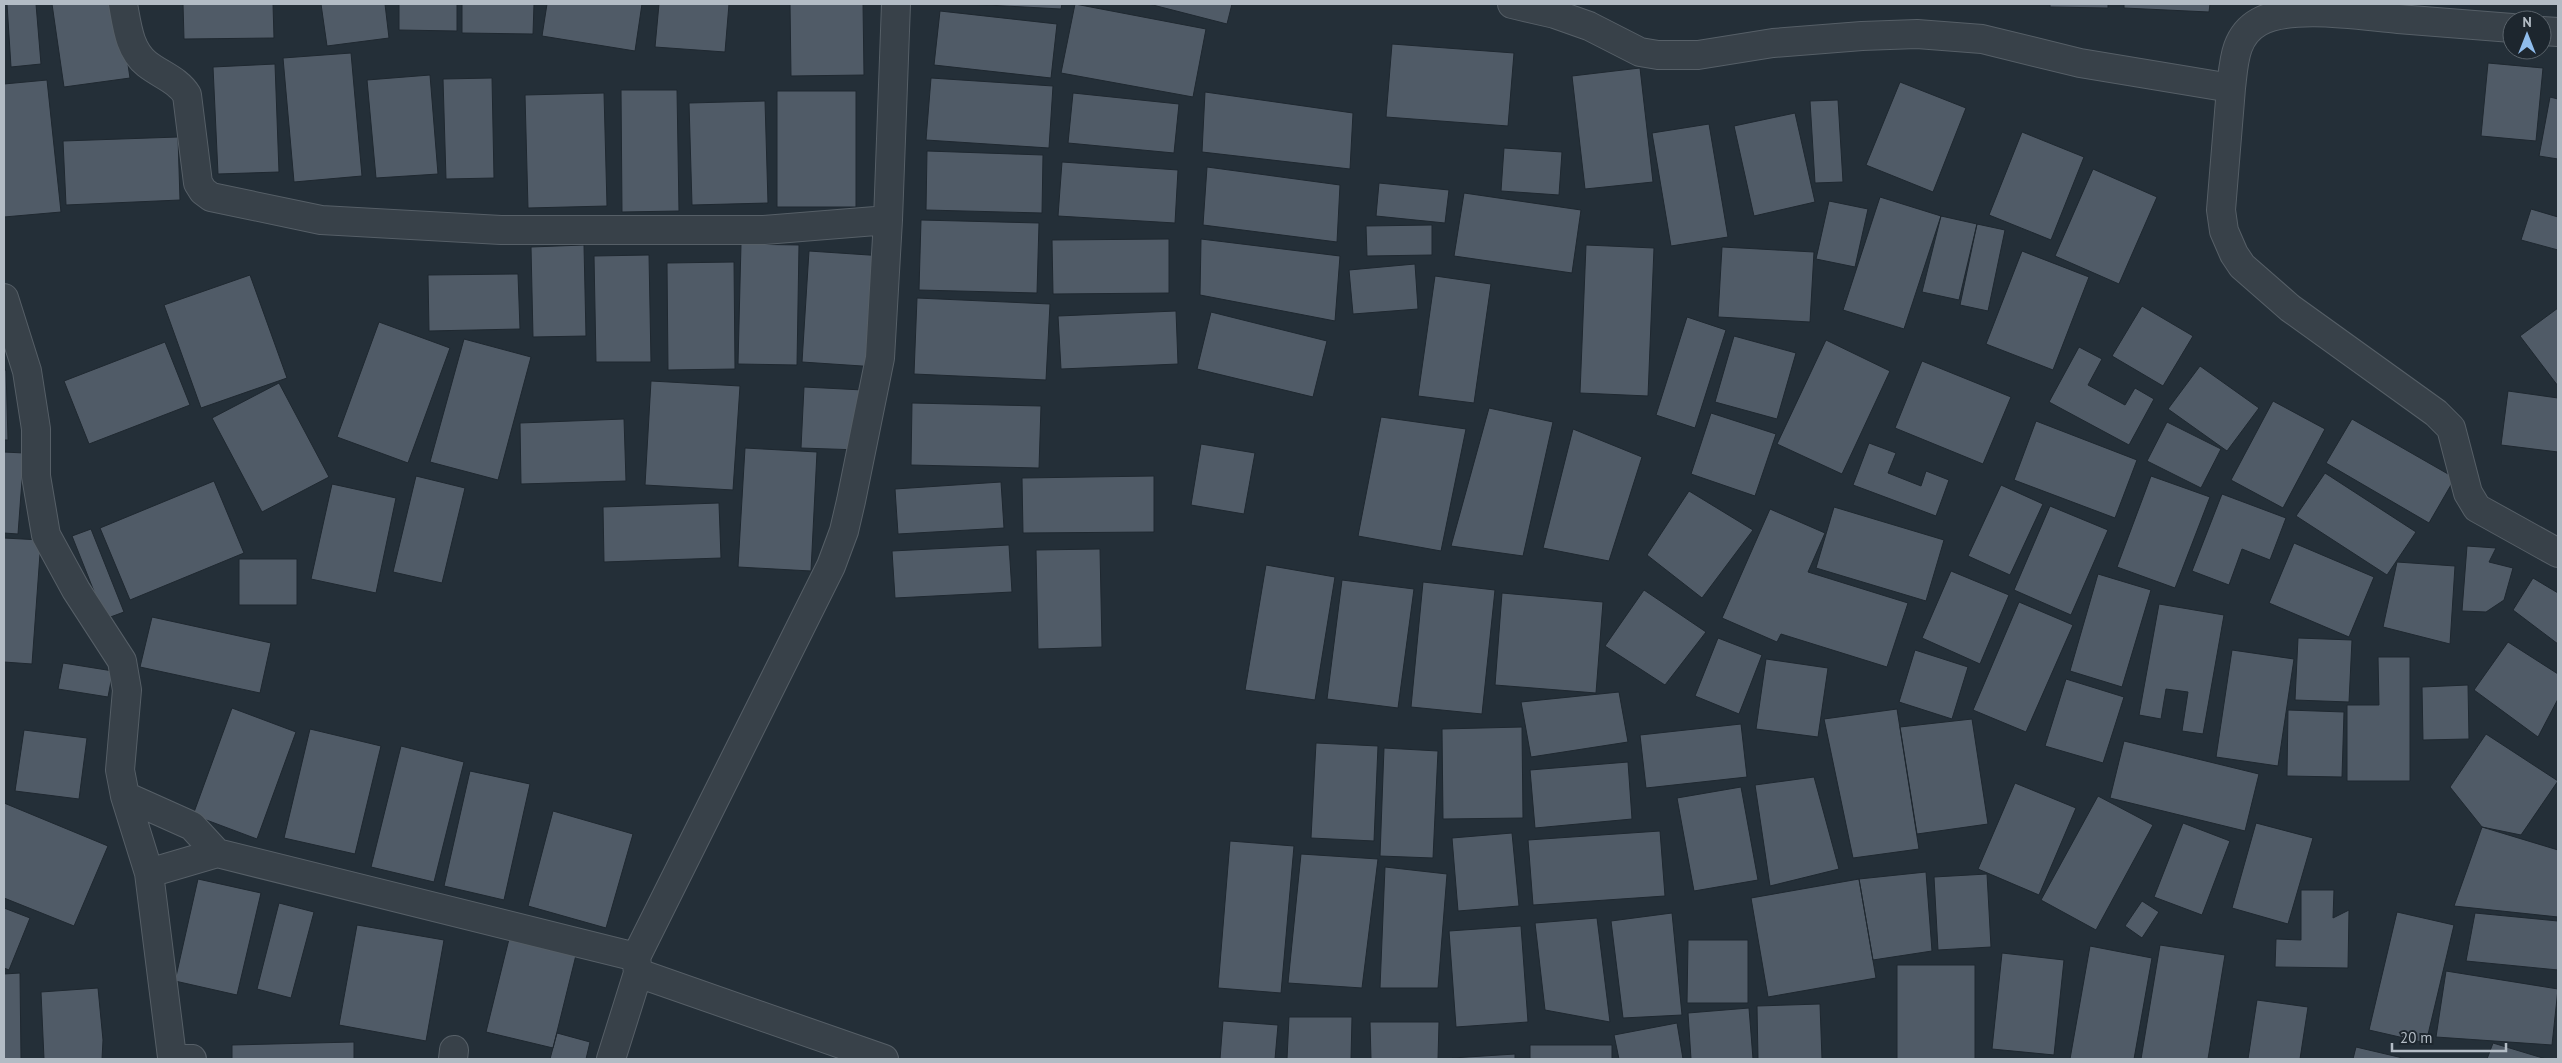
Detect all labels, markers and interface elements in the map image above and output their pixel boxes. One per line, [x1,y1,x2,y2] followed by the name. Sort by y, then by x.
[2502,10,2552,60] north arrow
[2522,13,2532,31] text: N
[2392,1020,2506,1052] scale bar
[2400,1028,2433,1047] text: 20 m

